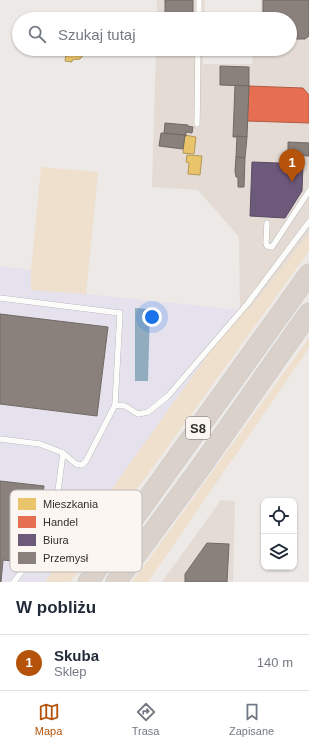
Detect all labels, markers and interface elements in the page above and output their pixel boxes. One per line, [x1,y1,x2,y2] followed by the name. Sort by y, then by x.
[12,12,297,56] search box
[26,23,48,45] icon: search
[58,26,136,43] text: Szukaj tutaj
[279,149,305,182] pin: 1
[142,307,162,327] your location
[186,417,210,439] road number: S8
[10,490,142,572] legend
[43,498,99,510] text: Mieszkania
[261,498,297,570] map controls
[261,498,297,534] button: locate
[43,516,78,528] text: Handel
[43,534,70,546] text: Biura
[261,534,297,570] button: layers
[43,552,89,564] text: Przemysł
[16,598,96,617] text: W pobliżu
[54,647,99,664] text: Skuba
[25,655,33,670] text: 1
[257,655,293,670] text: 140 m
[54,664,87,679] text: Sklep
[35,701,62,737] tab: Mapa
[132,701,159,737] tab: Trasa
[229,701,274,737] tab: Zapisane

